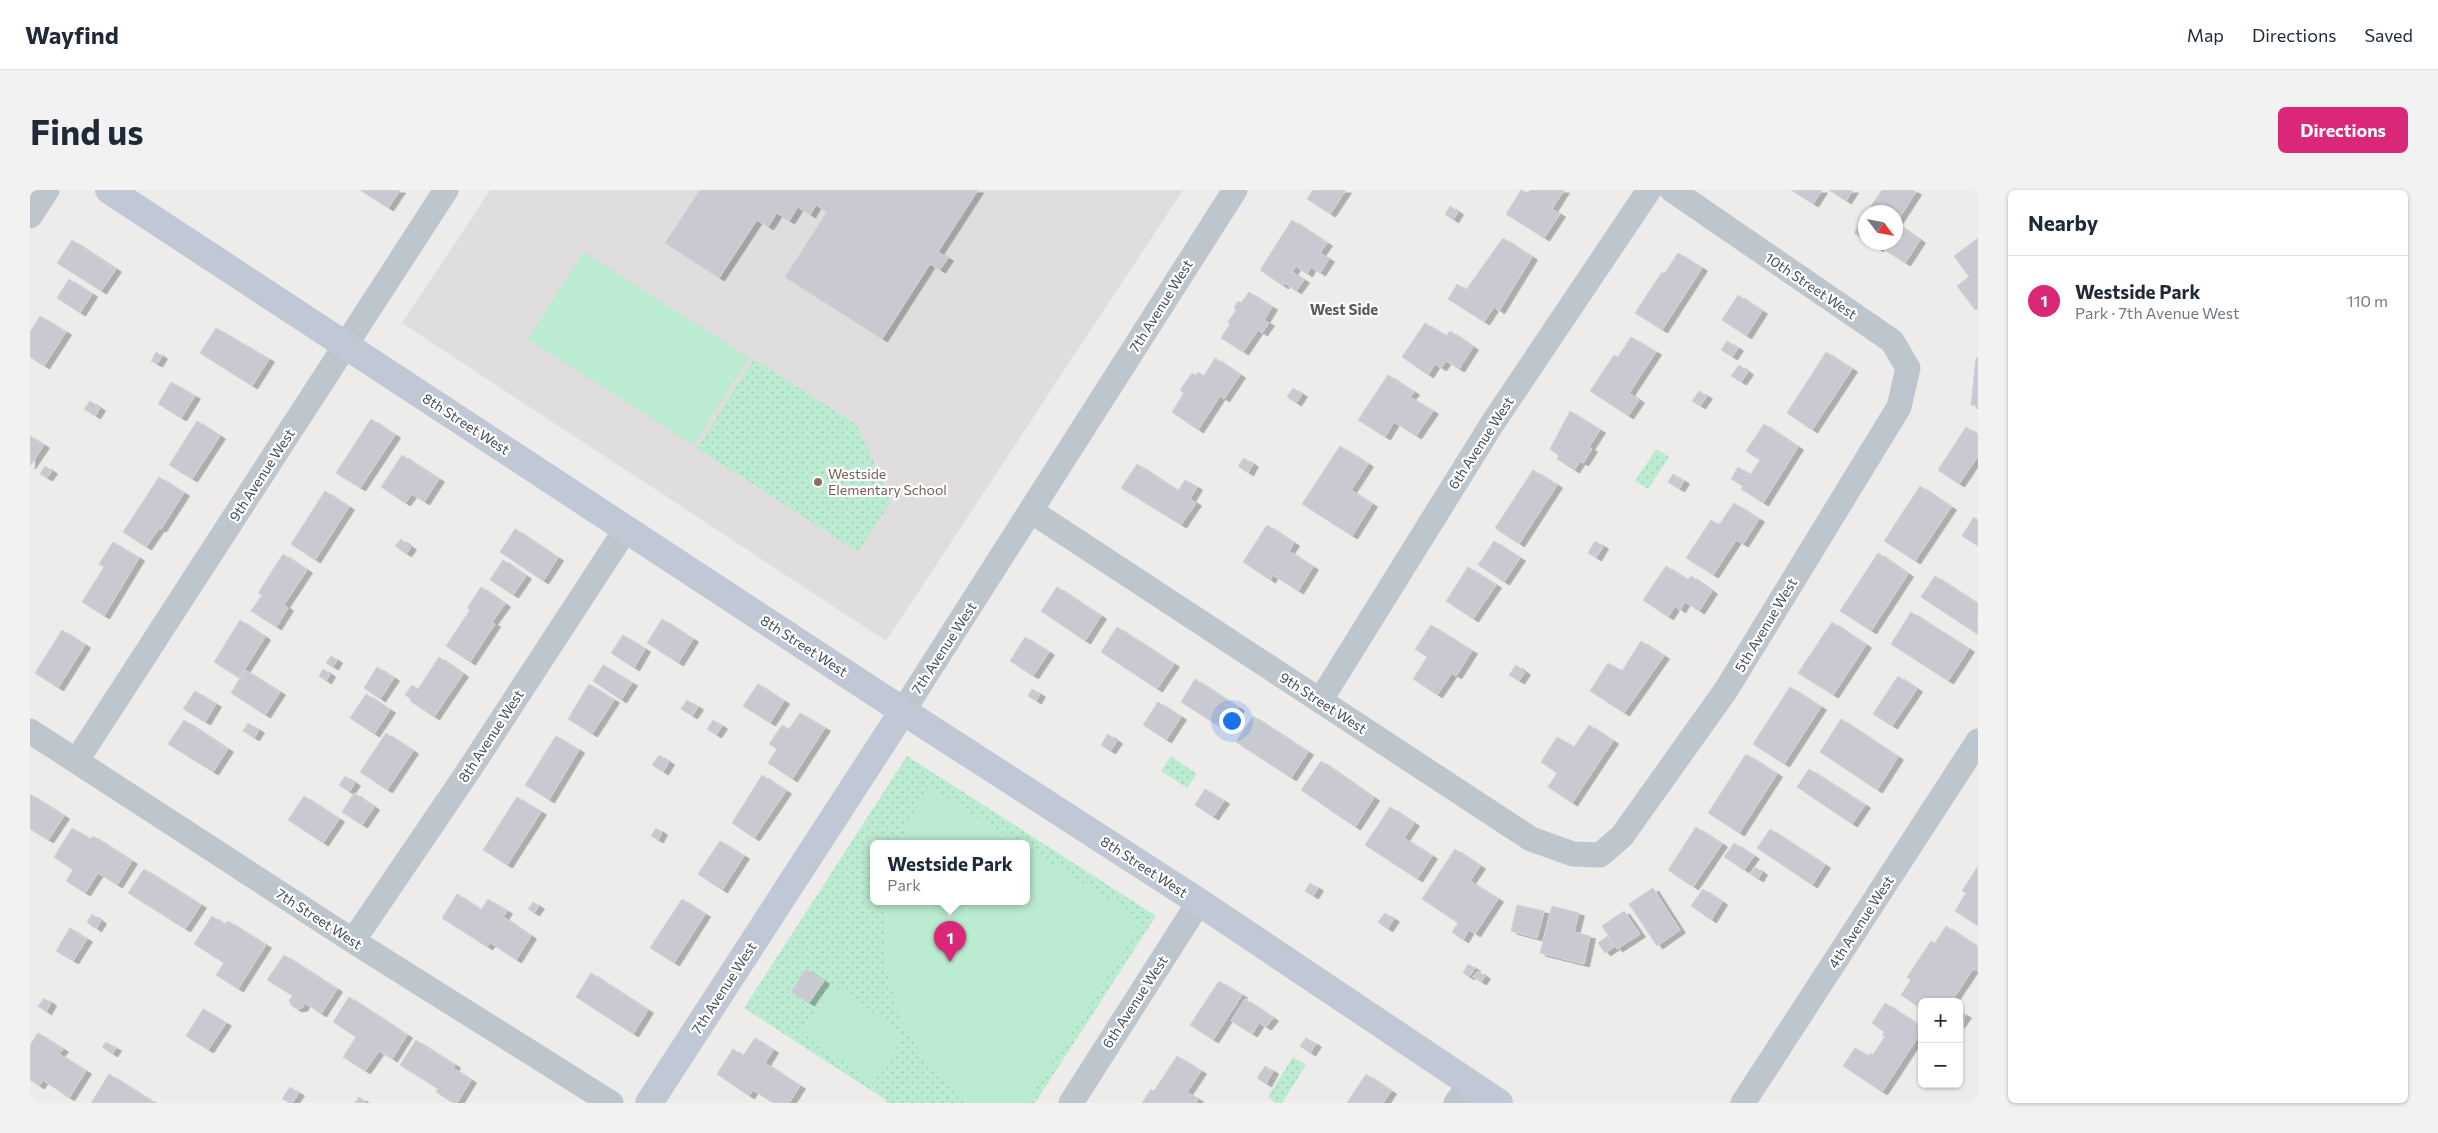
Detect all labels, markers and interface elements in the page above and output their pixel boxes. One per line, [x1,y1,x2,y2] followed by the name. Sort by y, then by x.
[25,20,119,49] text: Wayfind
[2187,24,2224,46] text: Map
[2252,24,2336,46] text: Directions
[2364,24,2413,46] text: Saved
[2278,107,2408,153] button: Directions
[30,109,144,152] text: Find us
[1858,205,1903,250] north arrow
[2028,210,2098,235] text: Nearby
[1762,249,1860,323] street label: 10th Street West
[1125,256,1196,355] street label: 7th Avenue West
[2075,280,2200,303] text: Westside Park
[2040,291,2048,310] text: 1
[2347,291,2388,310] text: 110 m
[1310,300,1378,318] district label: West Side
[2075,303,2239,322] text: Park · 7th Avenue West
[420,389,513,458] street label: 8th Street West
[1444,393,1517,492] street label: 6th Avenue West
[225,425,298,524] street label: 9th Avenue West
[828,465,947,498] place label: Westside Elementary School
[812,476,824,488] marker: Westside Elementary School
[1731,574,1800,675] street label: 5th Avenue West
[908,598,980,697] street label: 7th Avenue West
[758,611,851,680] street label: 8th Street West
[1277,668,1370,737] street label: 9th Street West
[454,686,527,785] street label: 8th Avenue West
[1219,708,1245,734] your location
[1098,832,1191,901] street label: 8th Street West
[870,840,1030,905] popup
[887,852,1013,875] text: Westside Park
[1824,872,1897,971] street label: 4th Avenue West
[887,875,921,894] text: Park
[273,885,366,953] street label: 7th Street West
[934,921,966,962] pin: 1
[688,938,760,1037] street label: 7th Avenue West
[1098,952,1171,1051] street label: 6th Avenue West
[1918,998,1963,1088] map controls
[1918,998,1963,1043] button: +
[1918,1043,1963,1088] button: −

